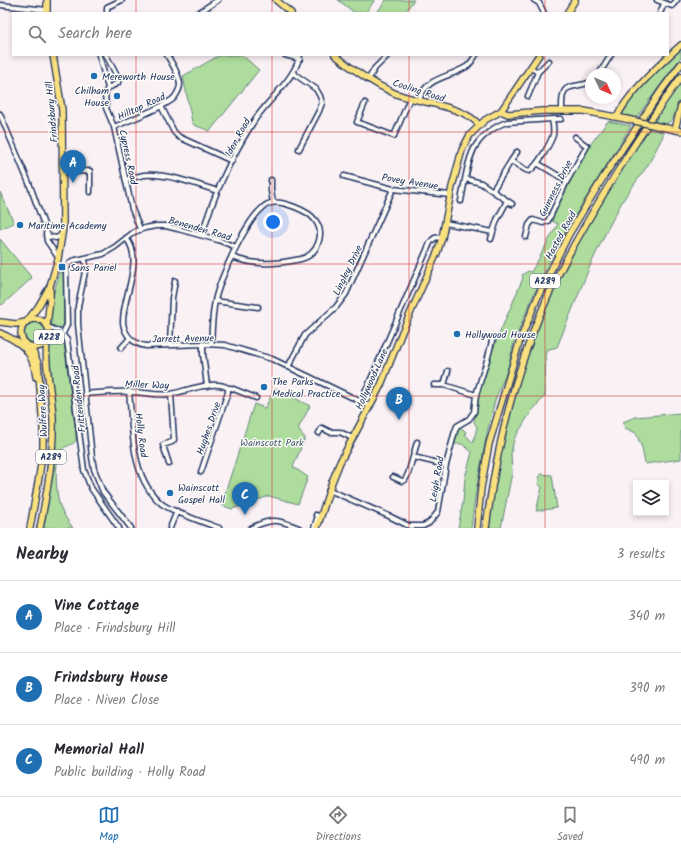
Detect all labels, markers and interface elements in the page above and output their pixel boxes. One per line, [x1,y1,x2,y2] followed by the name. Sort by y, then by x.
[12,12,669,56] search box
[58,22,132,46] text: Search here
[26,23,48,45] icon: search
[585,68,621,104] north arrow
[102,69,175,85] place label: Mereworth House
[89,71,99,81] marker: Mereworth House
[391,75,448,107] street label: Cooling Road
[41,80,63,143] street label: Frindsbury Hill
[75,83,109,111] place label: Chilham House
[115,88,169,125] street label: Hilltop Road
[112,91,122,101] marker: Chilham House
[221,114,256,160] street label: Iden Road
[114,128,142,187] street label: Cypress Road
[60,150,86,183] pin: A
[535,157,577,220] street label: Guinness Drive
[381,170,440,194] street label: Povey Avenue
[541,208,581,263] street label: Hasted Road
[166,212,234,246] street label: Benenden Road
[263,212,283,232] your location
[28,218,107,234] place label: Maritime Academy
[15,220,25,230] marker: Maritime Academy
[329,242,367,298] street label: Lingley Drive
[70,260,117,276] place label: Sans Pariel
[57,262,67,272] marker: Sans Pariel
[530,274,560,288] road number: A289
[465,327,536,343] place label: Hollywood House
[452,329,462,339] marker: Hollywood House
[34,330,64,344] road number: A228
[152,330,214,348] street label: Jarrett Avenue
[351,346,393,413] street label: Hollywood Lane
[67,364,90,433] street label: Frittenden Road
[272,374,341,402] place label: The Parks Medical Practice
[125,376,170,394] street label: Miller Way
[259,382,269,392] marker: The Parks Medical Practice
[34,384,52,438] street label: Wulfere Way
[386,387,412,420] pin: B
[192,399,226,457] street label: Hughes Drive
[130,412,152,459] street label: Holly Road
[240,435,304,451] park label: Wainscott Park
[36,450,66,464] road number: A289
[425,454,449,503] street label: Leigh Road
[178,480,225,508] place label: Wainscott Gospel Hall
[633,480,669,516] map controls
[633,480,669,516] button: layers
[232,482,258,515] pin: C
[165,488,175,498] marker: Wainscott Gospel Hall
[16,541,68,568] text: Nearby
[617,544,665,565] text: 3 results
[54,594,139,618] text: Vine Cottage
[25,606,33,627] text: A
[628,606,665,627] text: 340 m
[54,618,176,639] text: Place · Frindsbury Hill
[54,666,168,690] text: Frindsbury House
[25,678,33,699] text: B
[629,678,665,699] text: 390 m
[54,690,159,711] text: Place · Niven Close
[54,738,144,762] text: Memorial Hall
[25,750,33,771] text: C
[629,750,665,771] text: 490 m
[54,762,205,783] text: Public building · Holly Road
[98,804,120,846] tab: Map
[316,804,361,846] tab: Directions
[557,804,583,846] tab: Saved

